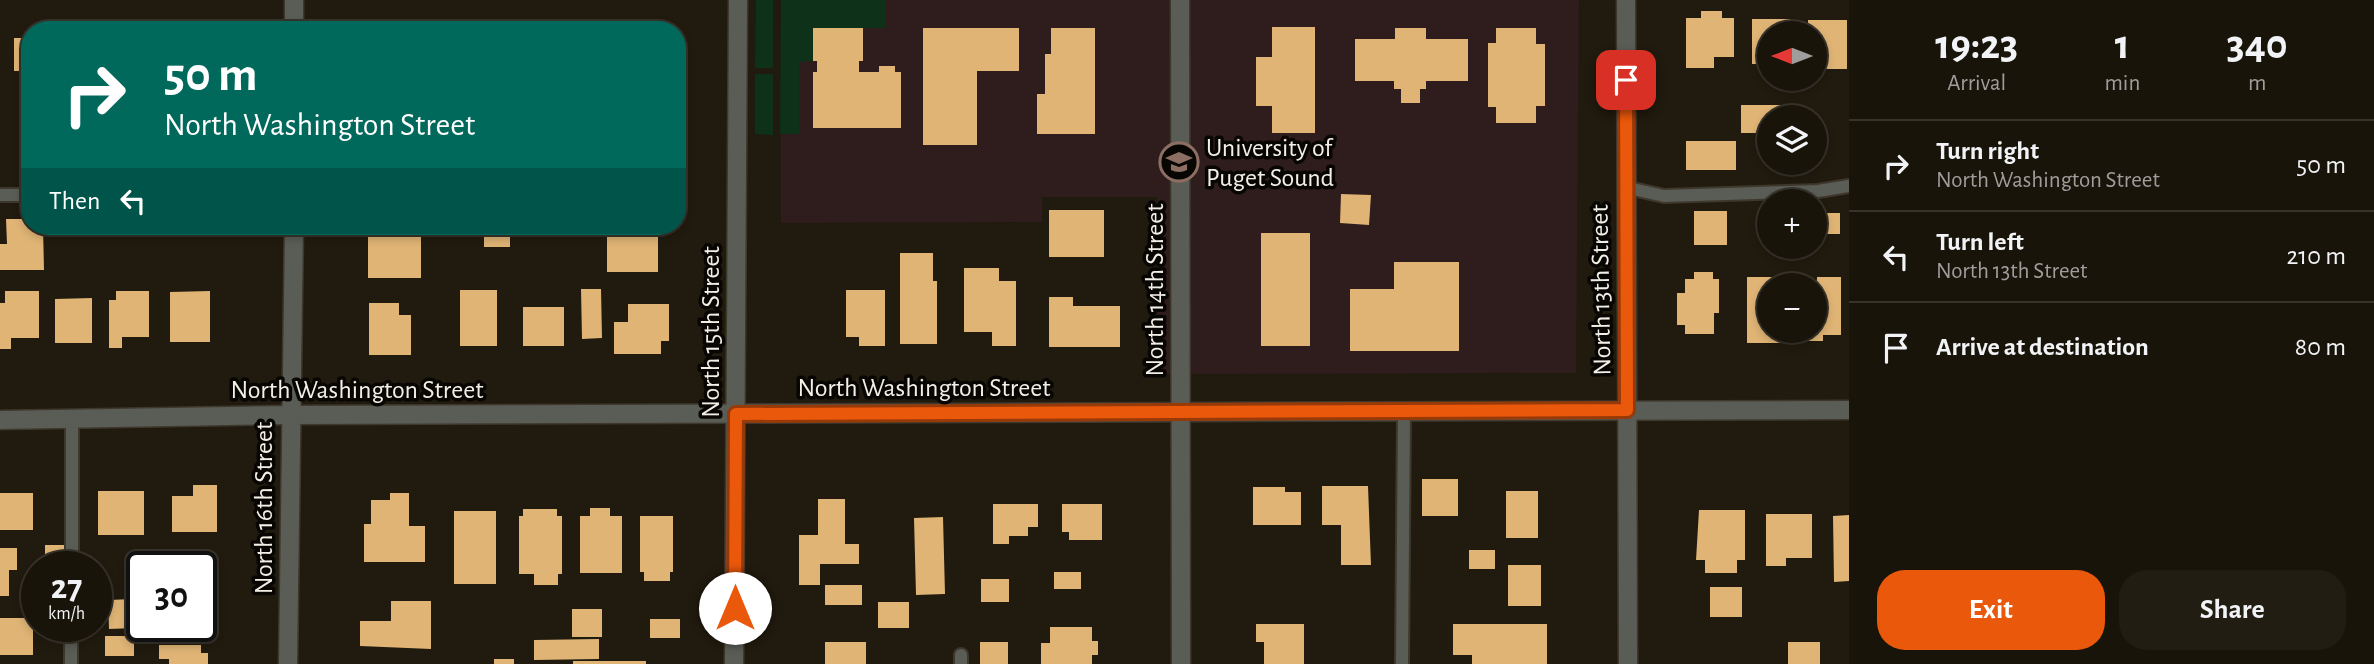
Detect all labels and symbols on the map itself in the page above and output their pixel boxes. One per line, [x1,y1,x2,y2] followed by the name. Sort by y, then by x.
[1757,21,1827,91] north arrow
[1596,50,1656,110] pin
[1206,135,1334,191] place label: University of Puget Sound
[1158,141,1200,183] school or university icon: University of Puget Sound
[1142,203,1168,377] street label: North 14th Street
[1587,204,1615,376] street label: North 13th Street
[698,246,724,418] street label: North 15th Street
[798,375,1050,401] street label: North Washington Street
[231,377,483,403] street label: North Washington Street
[251,422,277,594] street label: North 16th Street
[126,551,217,642] speed limit sign: 30
[698,571,772,645] position arrow

